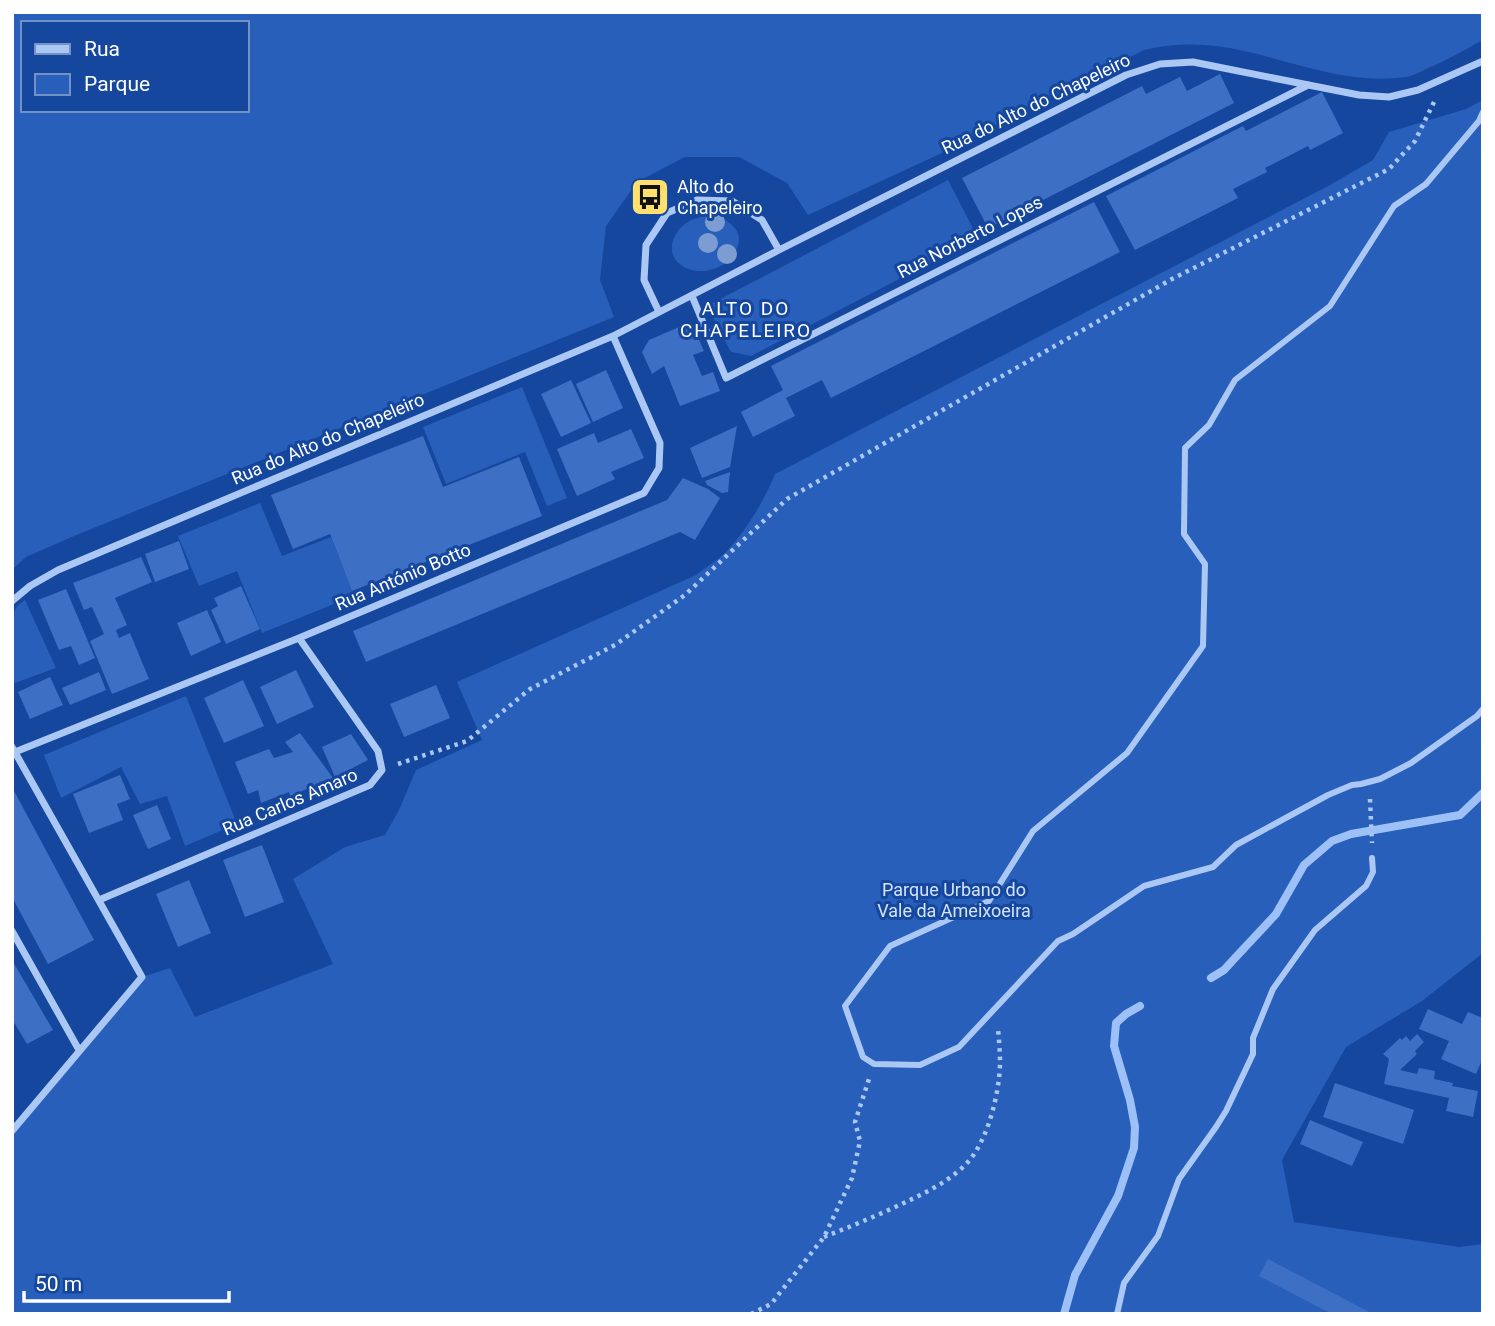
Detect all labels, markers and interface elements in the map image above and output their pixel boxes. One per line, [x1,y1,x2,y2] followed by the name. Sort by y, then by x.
[21,21,248,112] legend
[84,37,120,61] text: Rua
[938,49,1133,158] street label: Rua do Alto do Chapeleiro
[84,72,150,96] text: Parque
[629,176,671,218] bus stop icon: Alto do Chapeleiro
[677,176,763,218] place label: Alto do Chapeleiro
[894,191,1046,282] street label: Rua Norberto Lopes
[680,297,812,342] district label: ALTO DO CHAPELEIRO
[228,388,427,489] street label: Rua do Alto do Chapeleiro
[332,538,474,615] street label: Rua António Botto
[219,764,361,839] street label: Rua Carlos Amaro
[877,879,1031,921] park label: Parque Urbano do Vale da Ameixoeira
[24,1260,229,1304] scale bar
[35,1272,82,1296] text: 50 m

